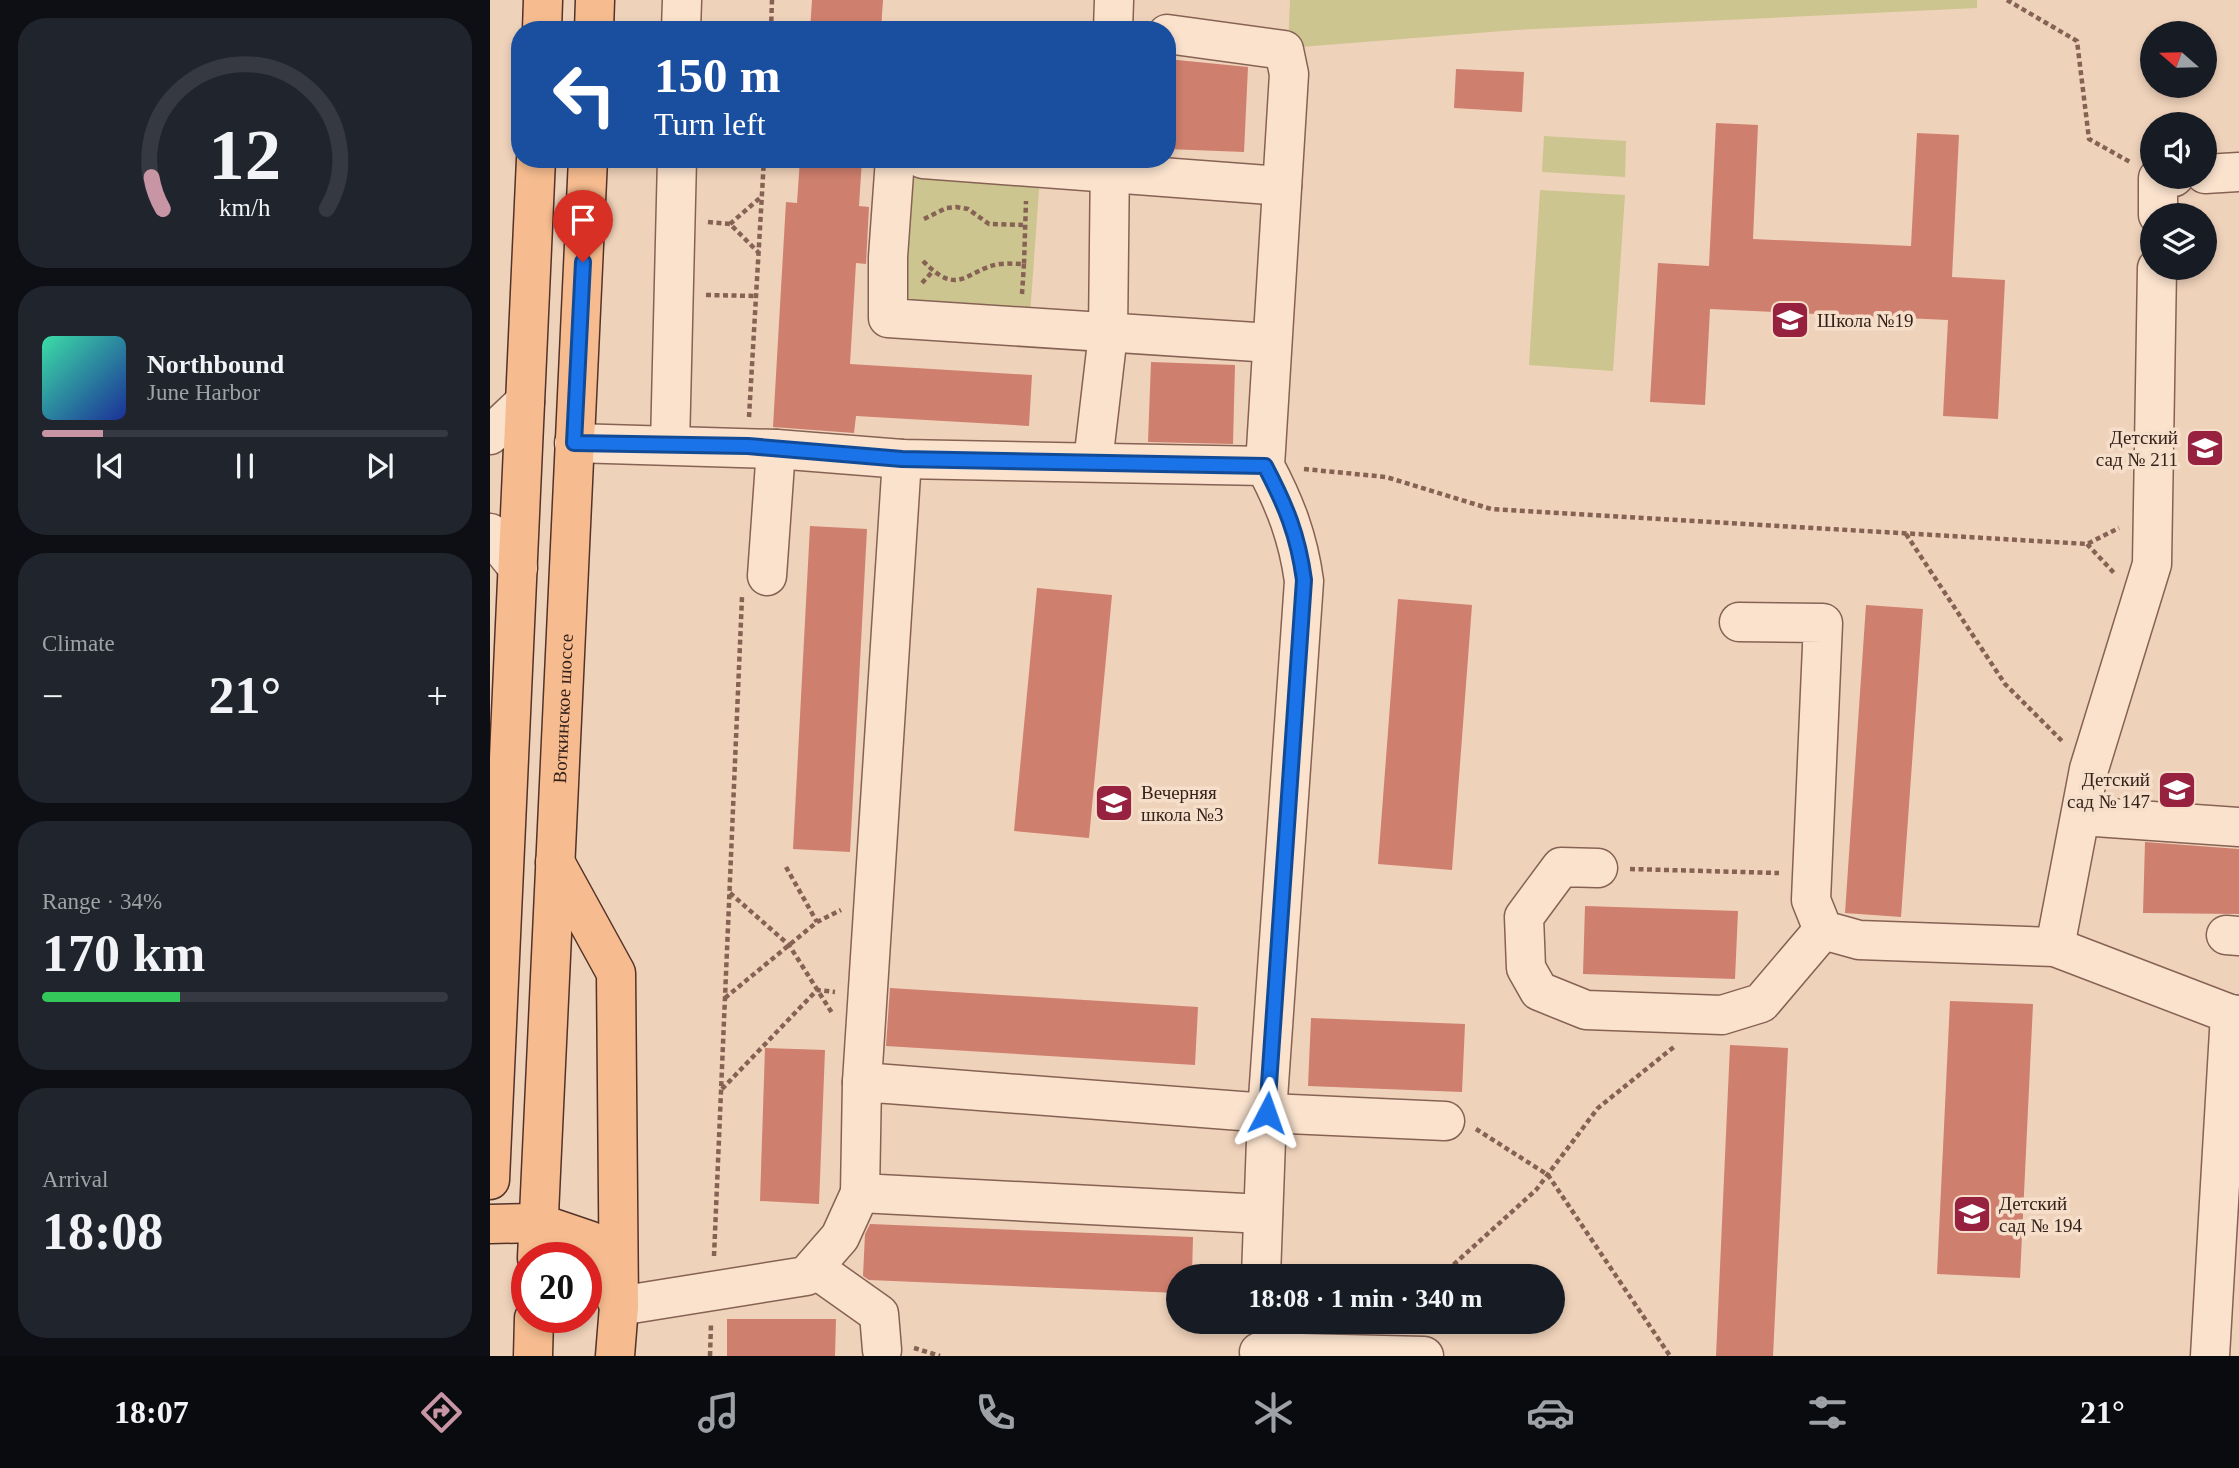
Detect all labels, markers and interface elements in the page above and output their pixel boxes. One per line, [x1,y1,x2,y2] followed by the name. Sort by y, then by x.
[2140,21,2217,98] north arrow
[2140,21,2217,280] map controls
[654,48,781,103] text: 150 m
[539,49,630,140] icon: left
[654,106,766,142] text: Turn left
[2140,112,2217,189] button: sound
[209,114,281,195] text: 12
[553,190,613,262] pin
[219,194,271,221] text: km/h
[564,201,602,239] icon: arrive
[2140,203,2217,280] button: layers
[1769,299,1811,341] school or university icon: Школа №19
[1817,310,1913,331] place label: Школа №19
[147,350,284,379] text: Northbound
[147,380,260,405] text: June Harbor
[2096,427,2178,470] place label: Детский сад № 211
[2184,427,2226,469] school or university icon: Детский сад № 211
[91,447,129,485] icon: previous
[226,447,264,485] icon: pause
[361,447,399,485] icon: next
[42,631,115,656] text: Climate
[549,633,577,784] street label: Воткинское шоссе
[209,667,281,724] text: 21°
[42,675,63,717] text: −
[427,675,448,717] text: +
[2067,769,2150,812] place label: Детский сад № 147
[2156,769,2198,811] school or university icon: Детский сад № 147
[1093,782,1135,824] school or university icon: Вечерняя школа №3
[1141,782,1223,825] place label: Вечерняя школа №3
[42,889,162,914] text: Range · 34%
[42,925,205,982] text: 170 km
[1230,1076,1304,1150] position arrow
[42,1167,108,1192] text: Arrival
[1951,1193,1993,1235] school or university icon: Детский сад № 194
[1999,1193,2082,1236] place label: Детский сад № 194
[42,1203,163,1260] text: 18:08
[511,1242,602,1333] speed limit sign: 20
[1249,1284,1483,1313] text: 18:08 · 1 min · 340 m
[417,1388,466,1437] icon: directions
[694,1388,743,1437] icon: music
[971,1388,1020,1437] icon: phone
[1249,1388,1298,1437] icon: climate
[1526,1388,1575,1437] icon: car
[1803,1388,1852,1437] icon: filters
[114,1394,189,1430] text: 18:07
[2080,1394,2125,1430] text: 21°

